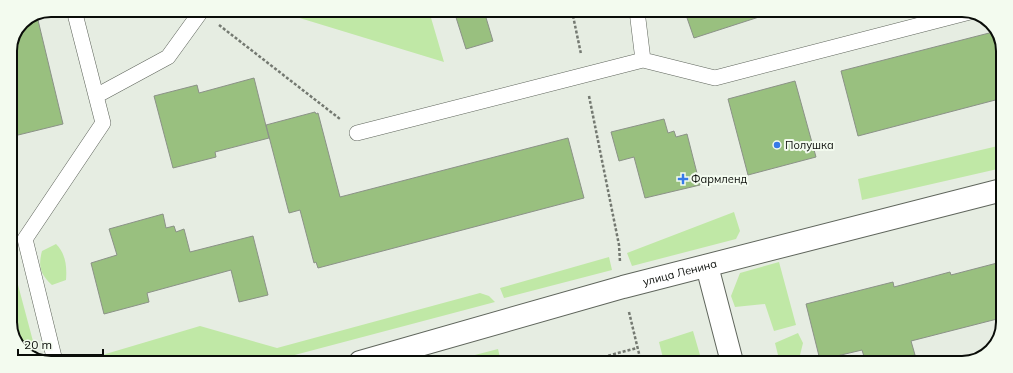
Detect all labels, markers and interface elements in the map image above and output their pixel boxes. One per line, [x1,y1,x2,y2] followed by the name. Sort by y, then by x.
[785,138,834,152] place label: Полушка
[772,140,782,150] marker: Полушка
[691,172,747,186] place label: Фармленд
[678,174,688,184] marker: Фармленд
[641,256,718,289] street label: улица Ленина
[18,331,103,357] scale bar
[24,337,52,352] text: 20 m

